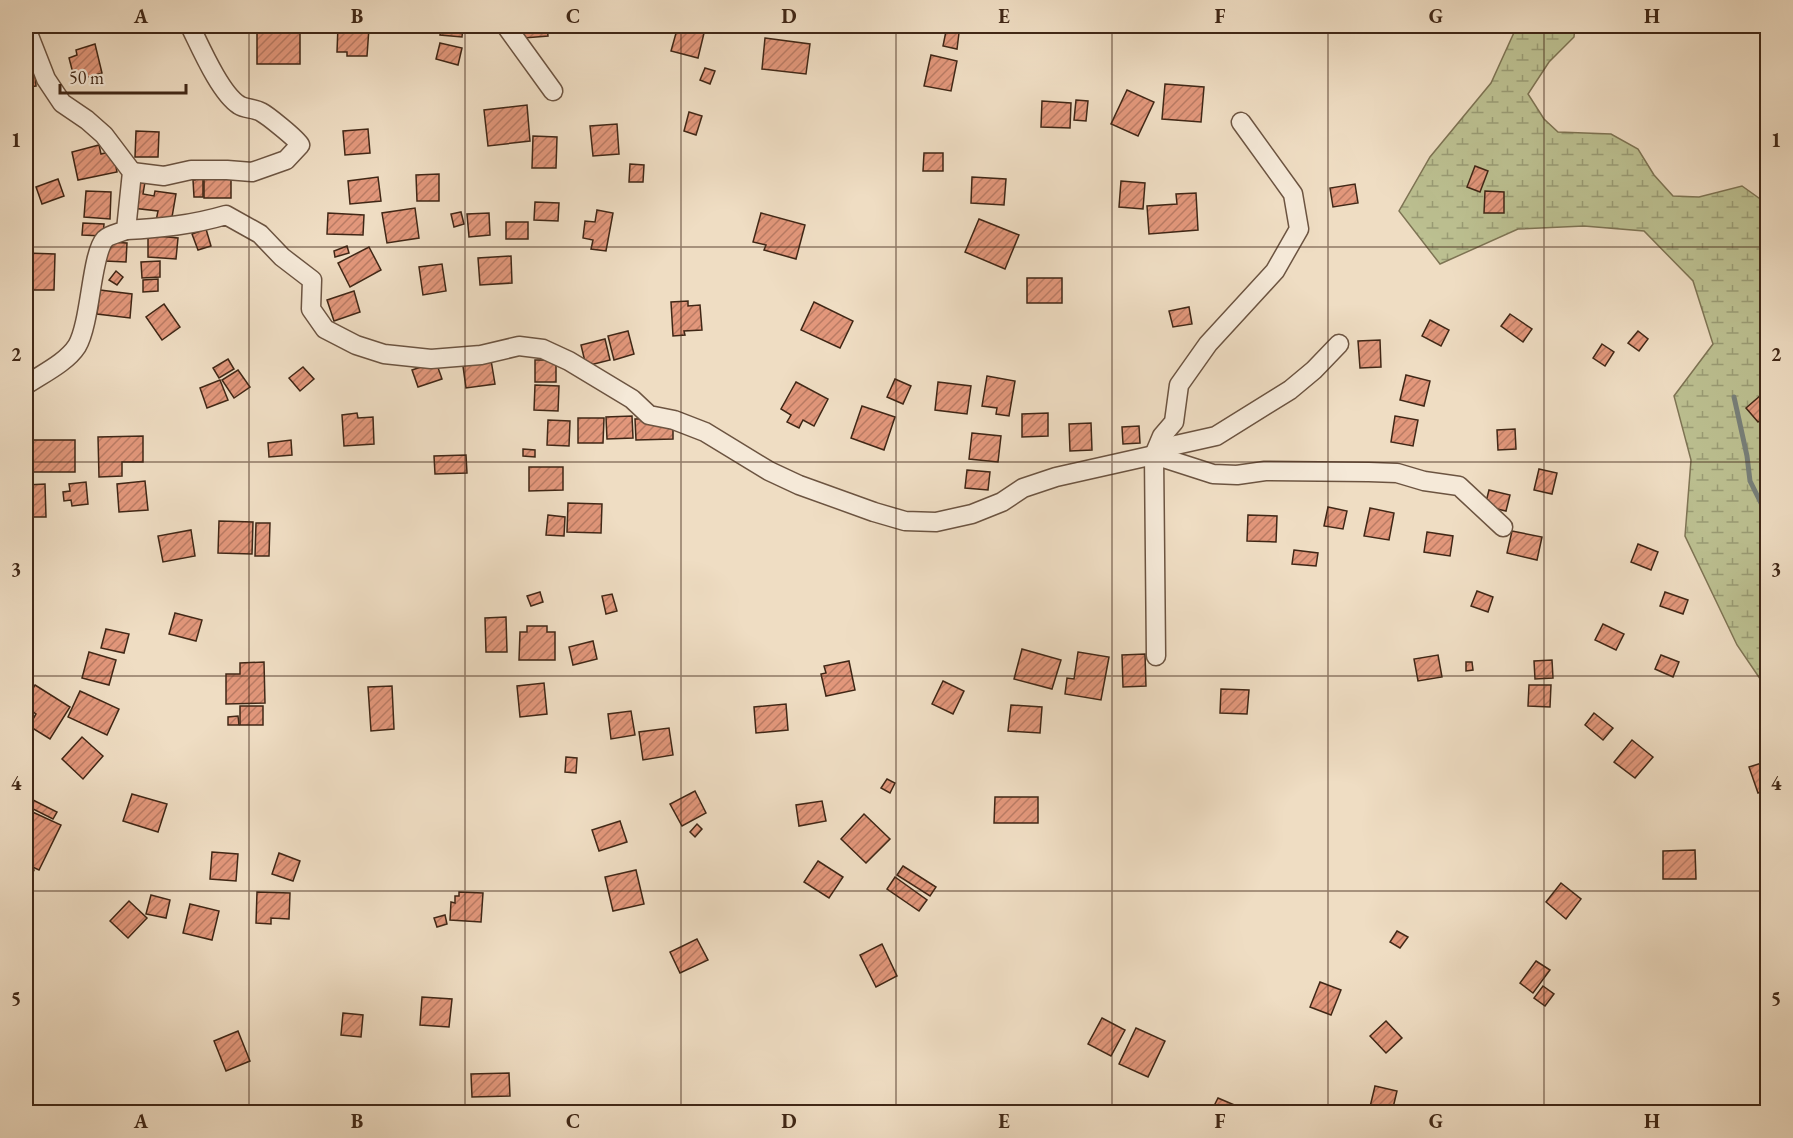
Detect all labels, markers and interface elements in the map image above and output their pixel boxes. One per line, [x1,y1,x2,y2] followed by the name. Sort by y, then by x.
[133,3,149,29] text: A
[351,3,363,29] text: B
[566,3,580,29] text: C
[781,3,797,29] text: D
[998,3,1010,29] text: E
[1215,3,1226,29] text: F
[1429,3,1443,29] text: G
[1644,3,1660,29] text: H
[60,57,186,95] scale bar
[69,66,104,89] text: 50 m
[11,127,21,153] text: 1
[1771,127,1781,153] text: 1
[11,341,22,367] text: 2
[1771,341,1782,367] text: 2
[11,556,21,582] text: 3
[1771,556,1781,582] text: 3
[11,770,22,796] text: 4
[1771,770,1782,796] text: 4
[11,985,21,1011] text: 5
[1771,985,1781,1011] text: 5
[133,1108,149,1134] text: A
[351,1108,363,1134] text: B
[566,1108,580,1134] text: C
[781,1108,797,1134] text: D
[998,1108,1010,1134] text: E
[1215,1108,1226,1134] text: F
[1429,1108,1443,1134] text: G
[1644,1108,1660,1134] text: H

